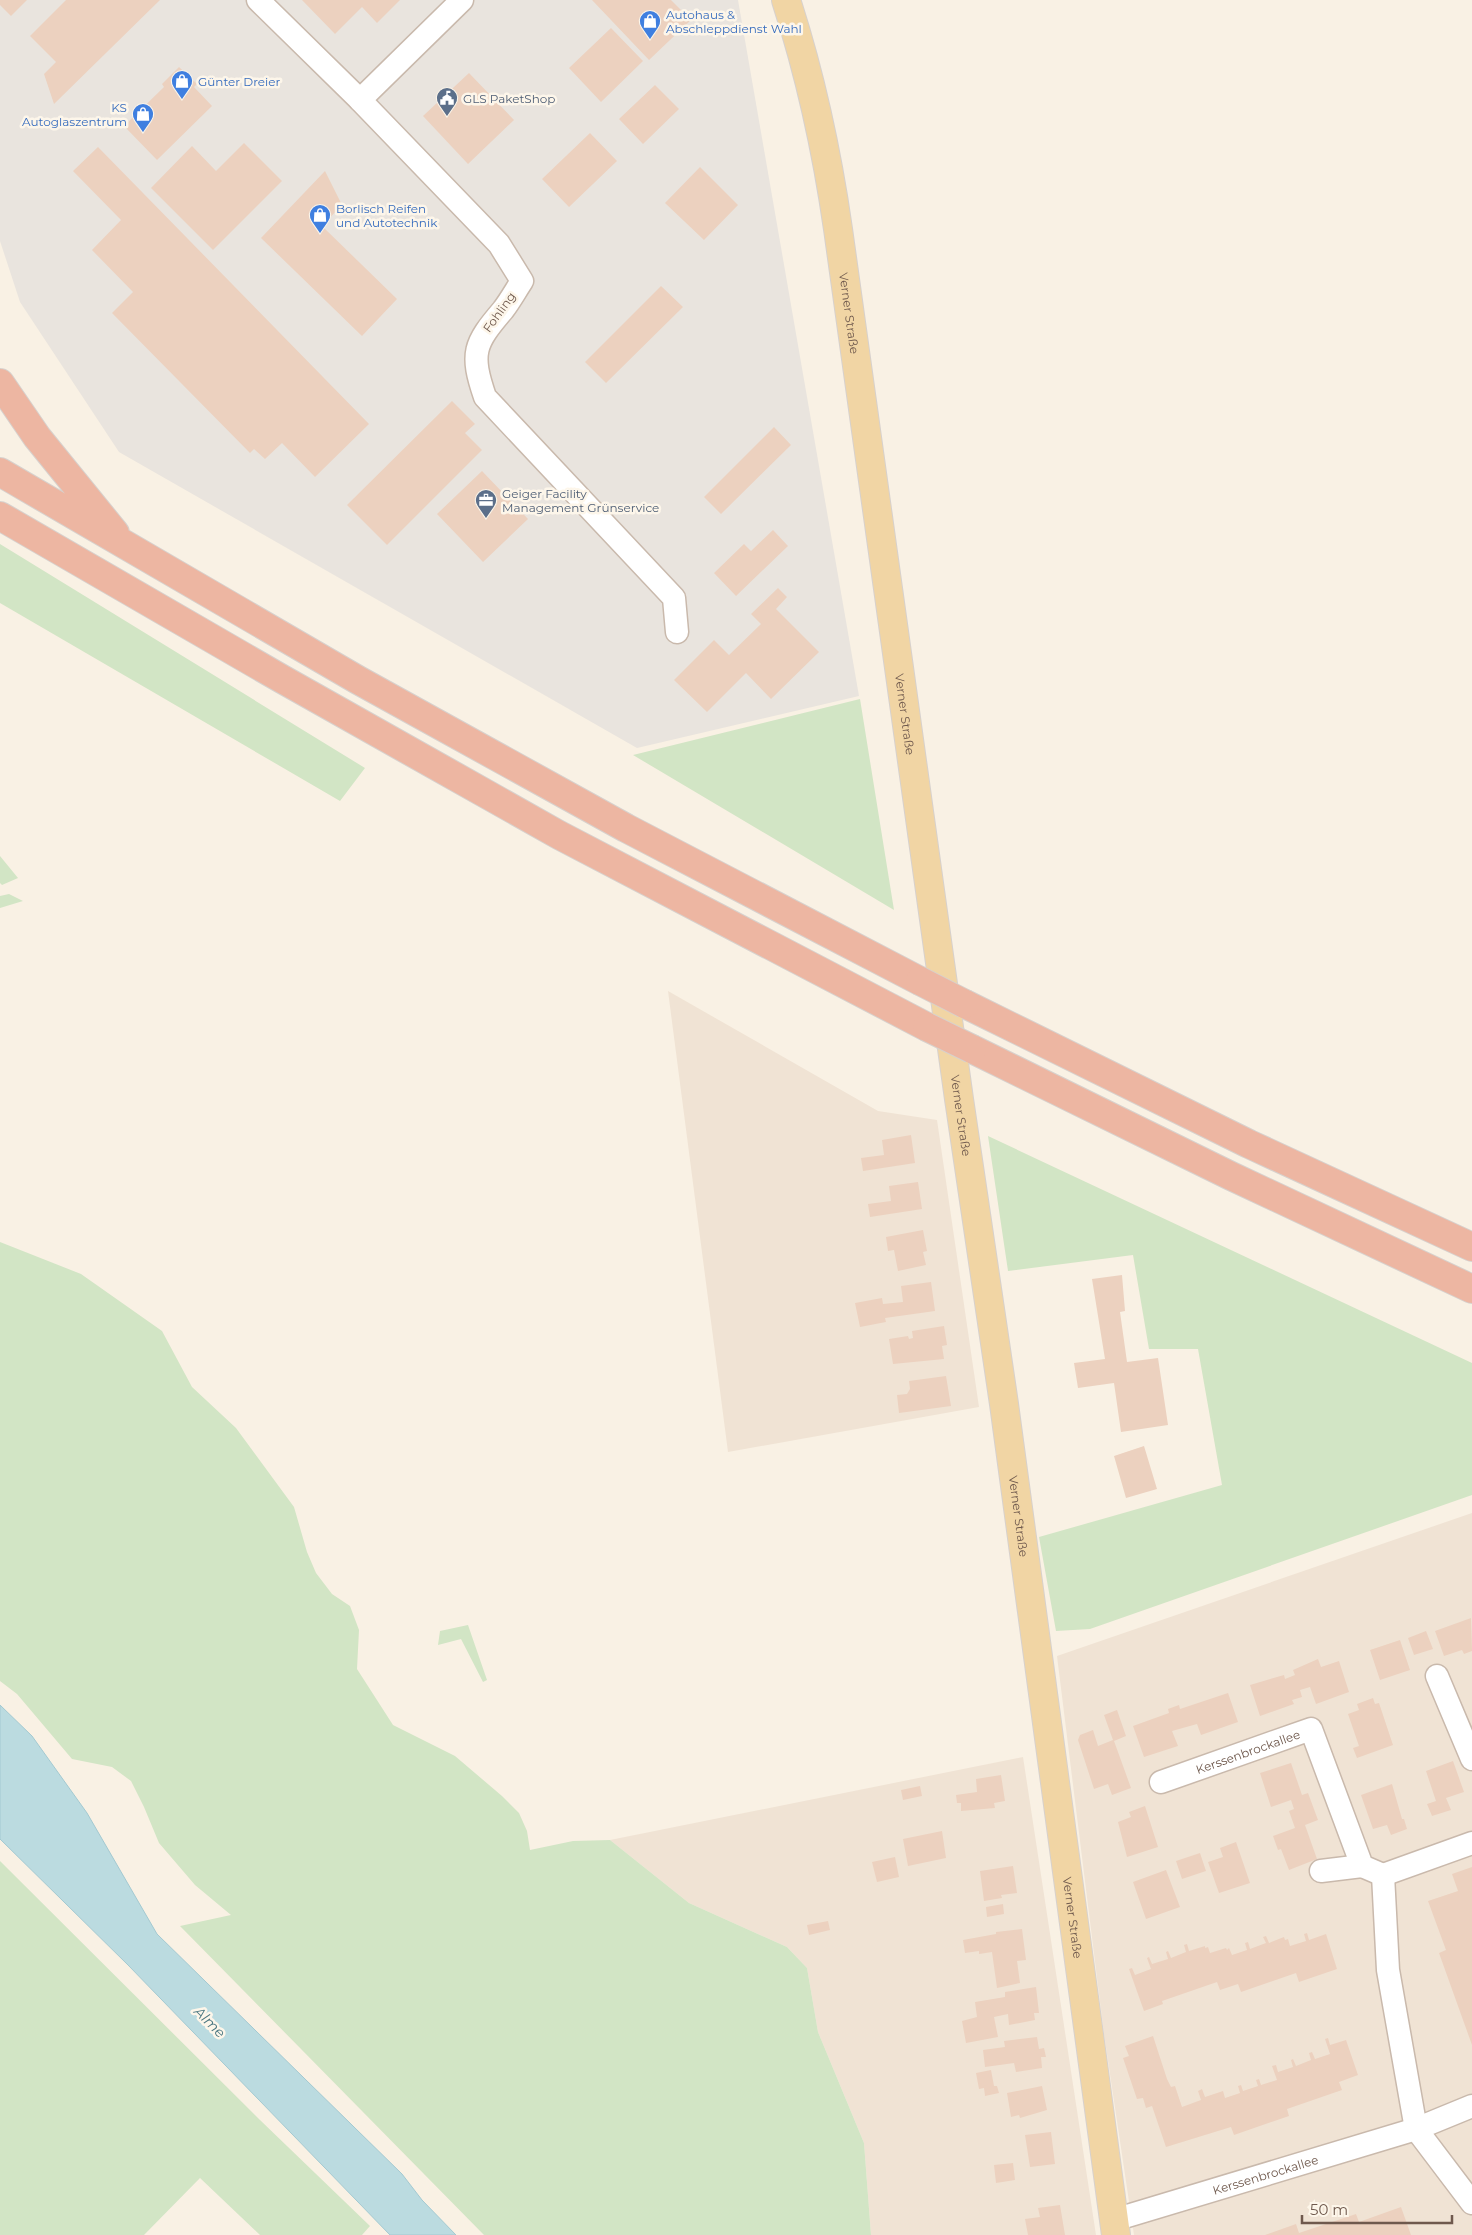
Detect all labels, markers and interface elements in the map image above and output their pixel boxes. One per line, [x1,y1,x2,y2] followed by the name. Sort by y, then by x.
[666,7,802,36] place label: Autohaus & Abschleppdienst Wahl
[638,9,662,40] shop icon: Autohaus & Abschleppdienst Wahl
[170,69,194,100] shop icon: Günter Dreier
[198,74,281,89] place label: Günter Dreier
[435,86,459,117] public building icon: GLS PaketShop
[463,91,556,106] place label: GLS PaketShop
[22,100,127,129] place label: KS Autoglaszentrum
[131,102,155,133] shop icon: KS Autoglaszentrum
[336,201,438,230] place label: Borlisch Reifen und Autotechnik
[308,203,332,234] shop icon: Borlisch Reifen und Autotechnik
[837,271,863,355] street label: Verner Straße
[479,289,519,335] street label: Fohling
[502,486,659,515] place label: Geiger Facility Management Grünservice
[474,488,498,519] office icon: Geiger Facility Management Grünservice
[892,673,919,756] street label: Verner Straße
[948,1074,975,1157] street label: Verner Straße
[1006,1475,1032,1558] street label: Verner Straße
[1194,1726,1302,1777] street label: Kerssenbrockallee
[1060,1876,1086,1959] street label: Verner Straße
[190,2002,229,2041] water label: Alme
[1211,2151,1320,2197] street label: Kerssenbrockallee
[1302,2192,1452,2224] scale bar
[1310,2200,1348,2219] text: 50 m

